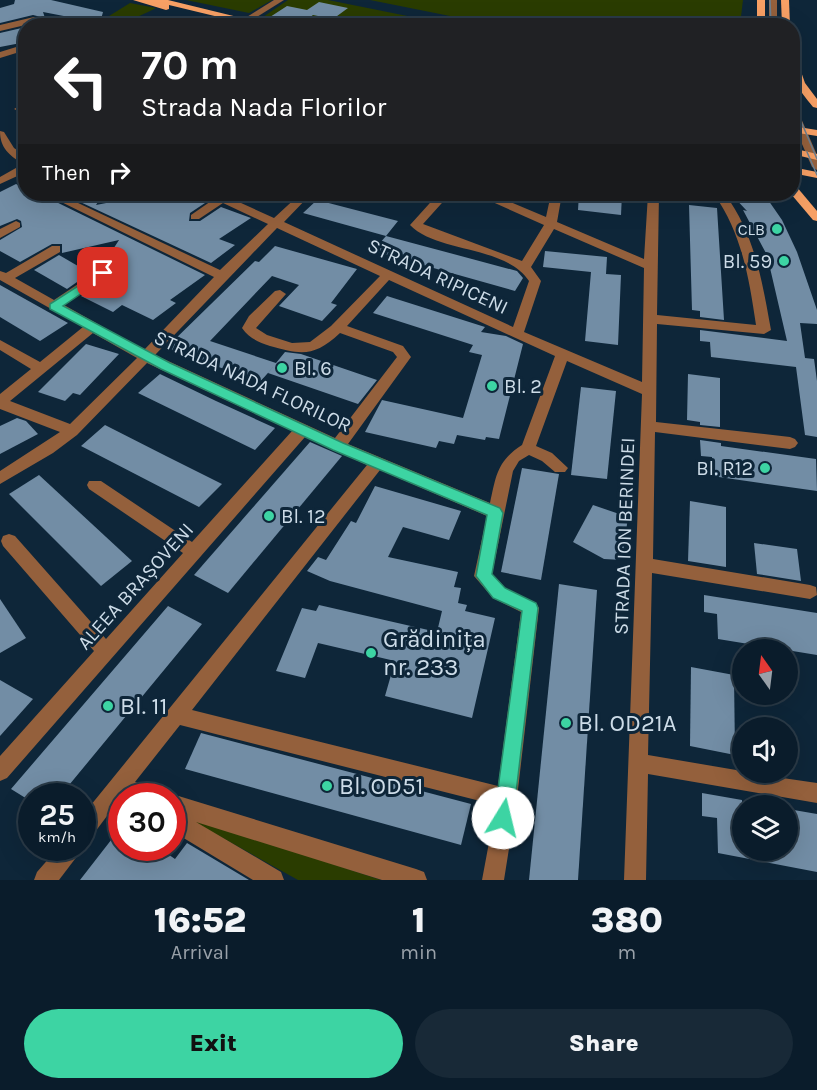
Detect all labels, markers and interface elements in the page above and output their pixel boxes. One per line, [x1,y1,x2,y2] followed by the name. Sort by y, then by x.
[141,40,239,90] text: 70 m
[42,42,120,120] icon: left
[141,91,386,123] text: Strada Nada Florilor
[103,156,136,189] icon: right
[42,160,91,186] text: Then
[738,220,765,239] place label: CLB
[770,222,784,236] marker: CLB
[364,234,512,319] street label: STRADA RIPICENI
[77,247,128,298] pin
[723,250,772,273] place label: Bl. 59
[777,254,791,268] marker: Bl. 59
[86,256,119,289] icon: arrive
[151,326,355,437] street label: STRADA NADA FLORILOR
[294,357,332,380] place label: Bl. 6
[275,361,289,375] marker: Bl. 6
[504,375,542,398] place label: Bl. 2
[485,379,499,393] marker: Bl. 2
[610,437,639,635] street label: STRADA ION BERINDEI
[696,457,753,480] place label: Bl. R12
[758,461,772,475] marker: Bl. R12
[281,505,326,528] place label: Bl. 12
[262,509,276,523] marker: Bl. 12
[73,518,198,654] street label: ALEEA BRAȘOVENI
[383,625,486,681] place label: Grădinița nr. 233
[732,639,798,705] north arrow
[732,639,798,861] map controls
[364,646,378,660] marker: Grădinița nr. 233
[120,692,167,720] place label: Bl. 11
[101,699,115,713] marker: Bl. 11
[578,709,677,737] place label: Bl. OD21A
[559,716,573,730] marker: Bl. OD21A
[732,717,798,783] button: sound
[339,772,423,800] place label: Bl. OD51
[320,779,334,793] marker: Bl. OD51
[108,783,186,861] speed limit sign: 30
[471,786,535,850] position arrow
[732,795,798,861] button: layers
[39,797,75,833] text: 25
[38,828,76,846] text: km/h
[154,899,246,941] text: 16:52
[412,899,426,941] text: 1
[591,899,663,941] text: 380
[171,941,229,964] text: Arrival
[400,941,437,964] text: min
[618,941,636,964] text: m
[24,1009,403,1078] button: Exit
[415,1009,793,1078] button: Share

